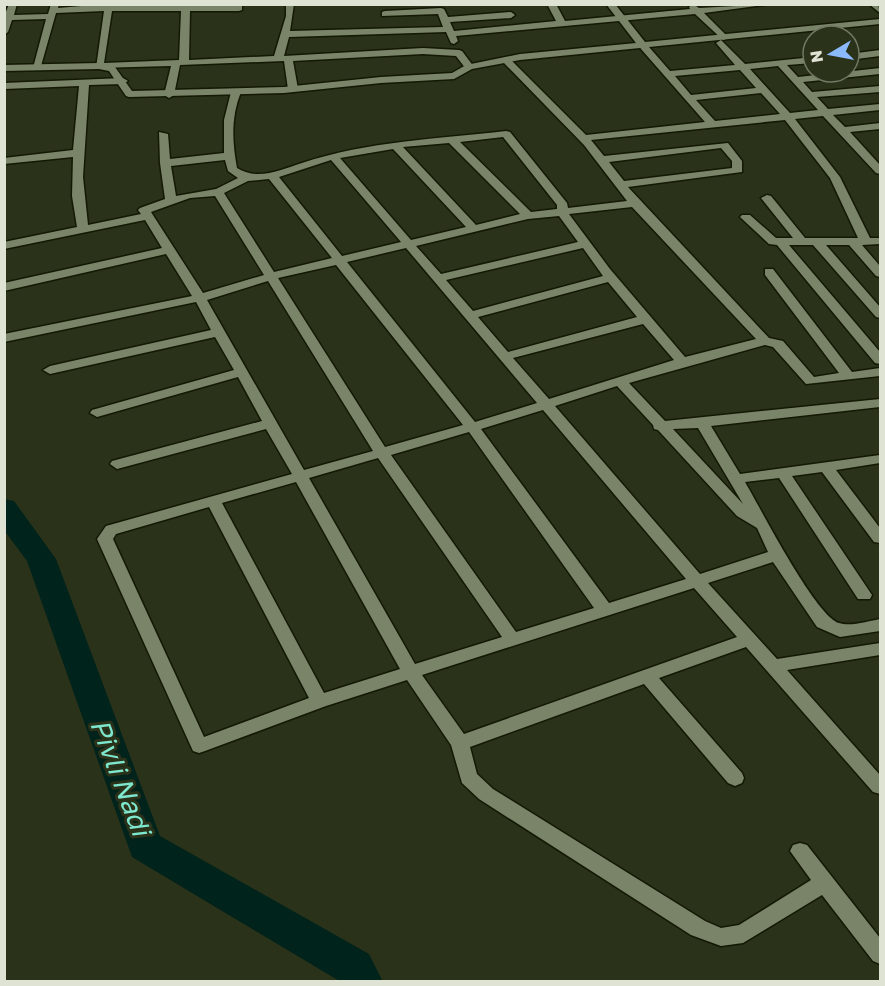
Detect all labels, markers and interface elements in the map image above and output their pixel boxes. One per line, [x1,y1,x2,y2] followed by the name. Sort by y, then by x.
[801,24,861,84] north arrow
[805,49,827,64] text: N
[84,714,159,842] water label: Pivli Nadi

